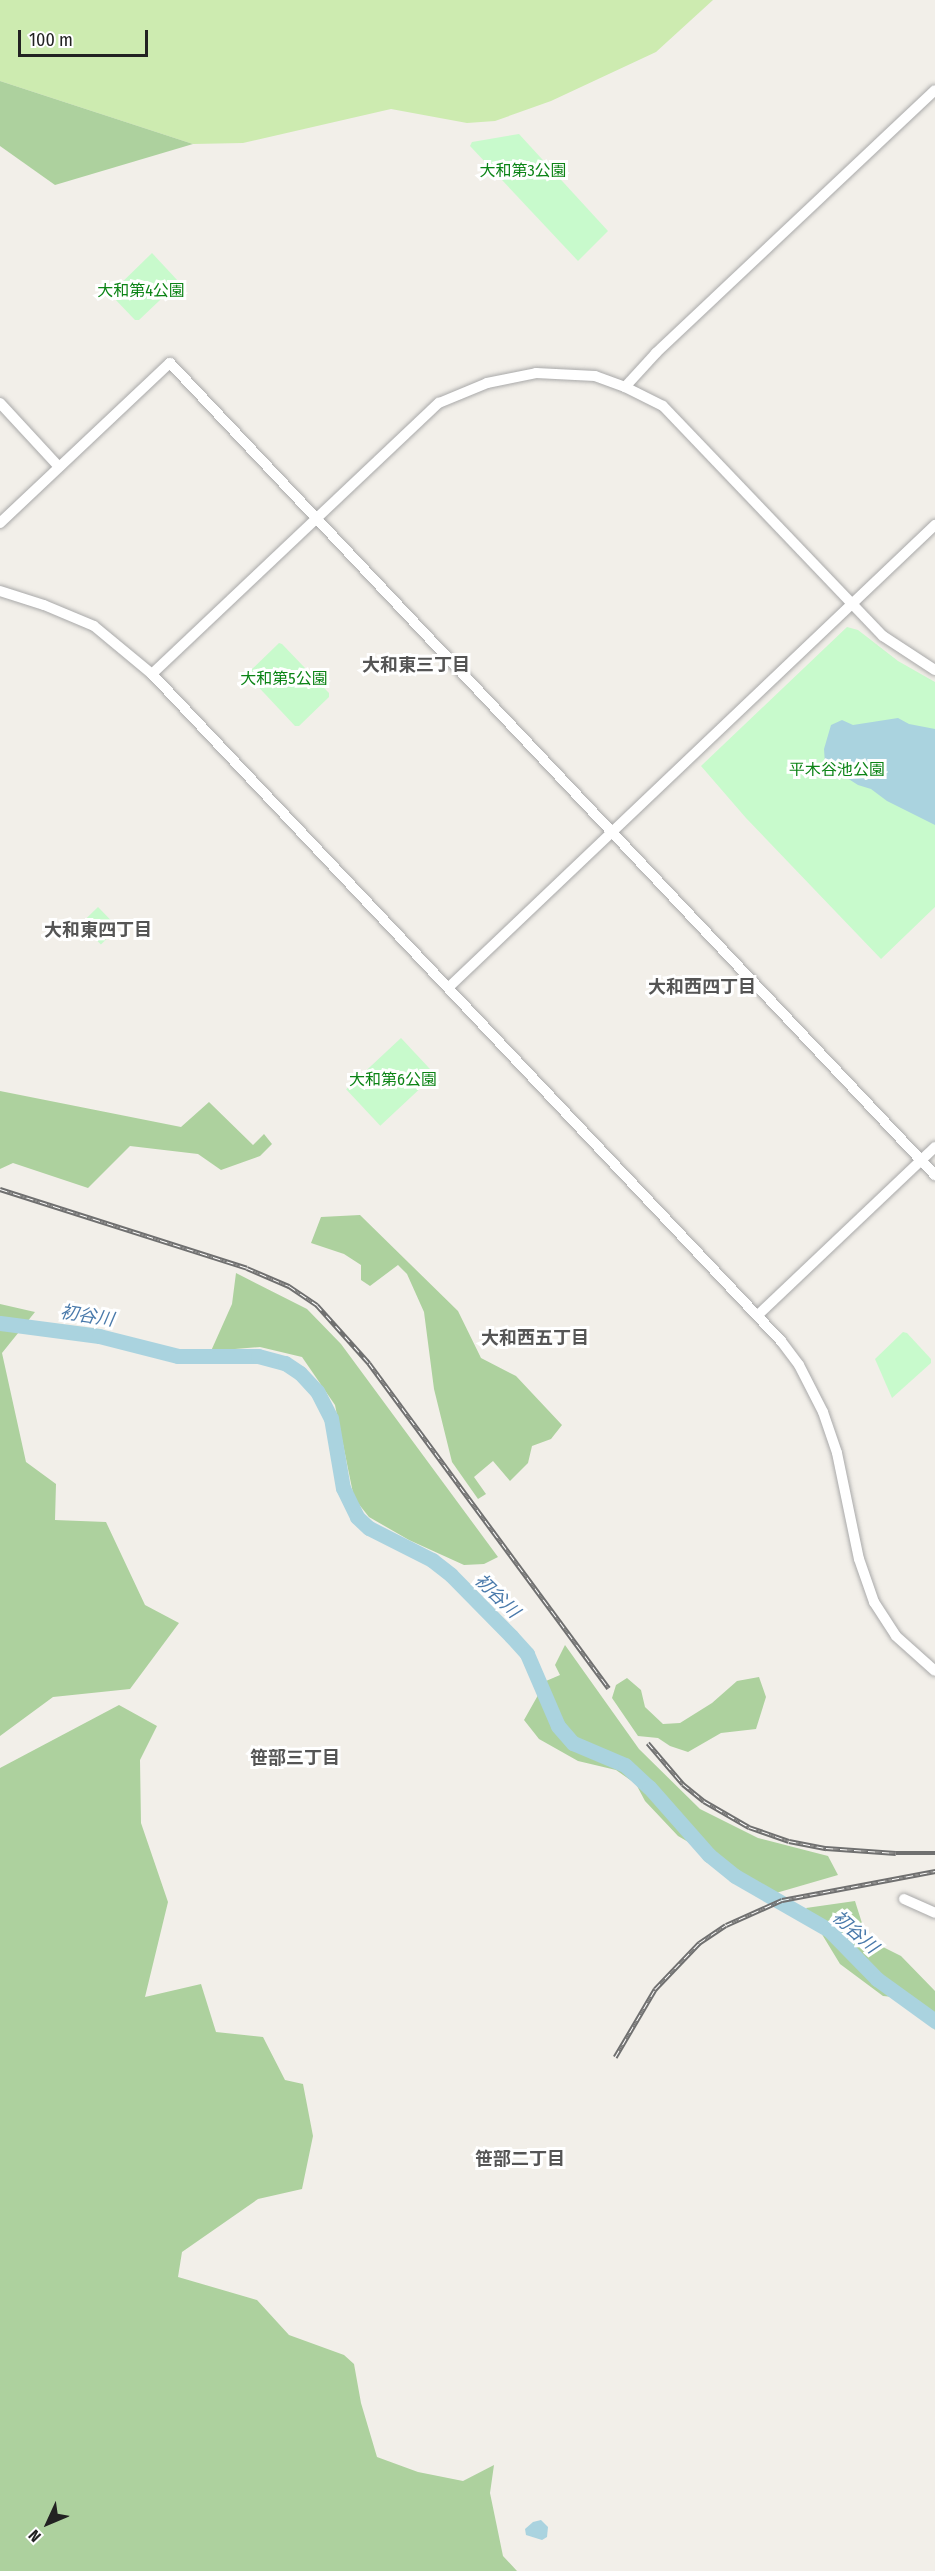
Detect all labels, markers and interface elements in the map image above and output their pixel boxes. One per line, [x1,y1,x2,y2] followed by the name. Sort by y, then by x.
[21,18,152,56] scale bar
[29,29,73,51] text: 100 m
[479,161,567,181] park label: 大和第3公園
[97,281,185,301] park label: 大和第4公園
[362,654,470,676] district label: 大和東三丁目
[240,669,328,689] park label: 大和第5公園
[789,760,885,780] park label: 平木谷池公園
[44,919,152,941] district label: 大和東四丁目
[648,976,756,998] district label: 大和西四丁目
[349,1070,437,1090] park label: 大和第6公園
[59,1301,115,1331] water label: 初谷川
[481,1327,589,1349] district label: 大和西五丁目
[470,1569,524,1623] water label: 初谷川
[250,1747,340,1769] district label: 笹部三丁目
[828,1906,882,1958] water label: 初谷川
[475,2148,565,2170] district label: 笹部二丁目
[18,2493,78,2553] north arrow
[25,2526,45,2546] text: N

